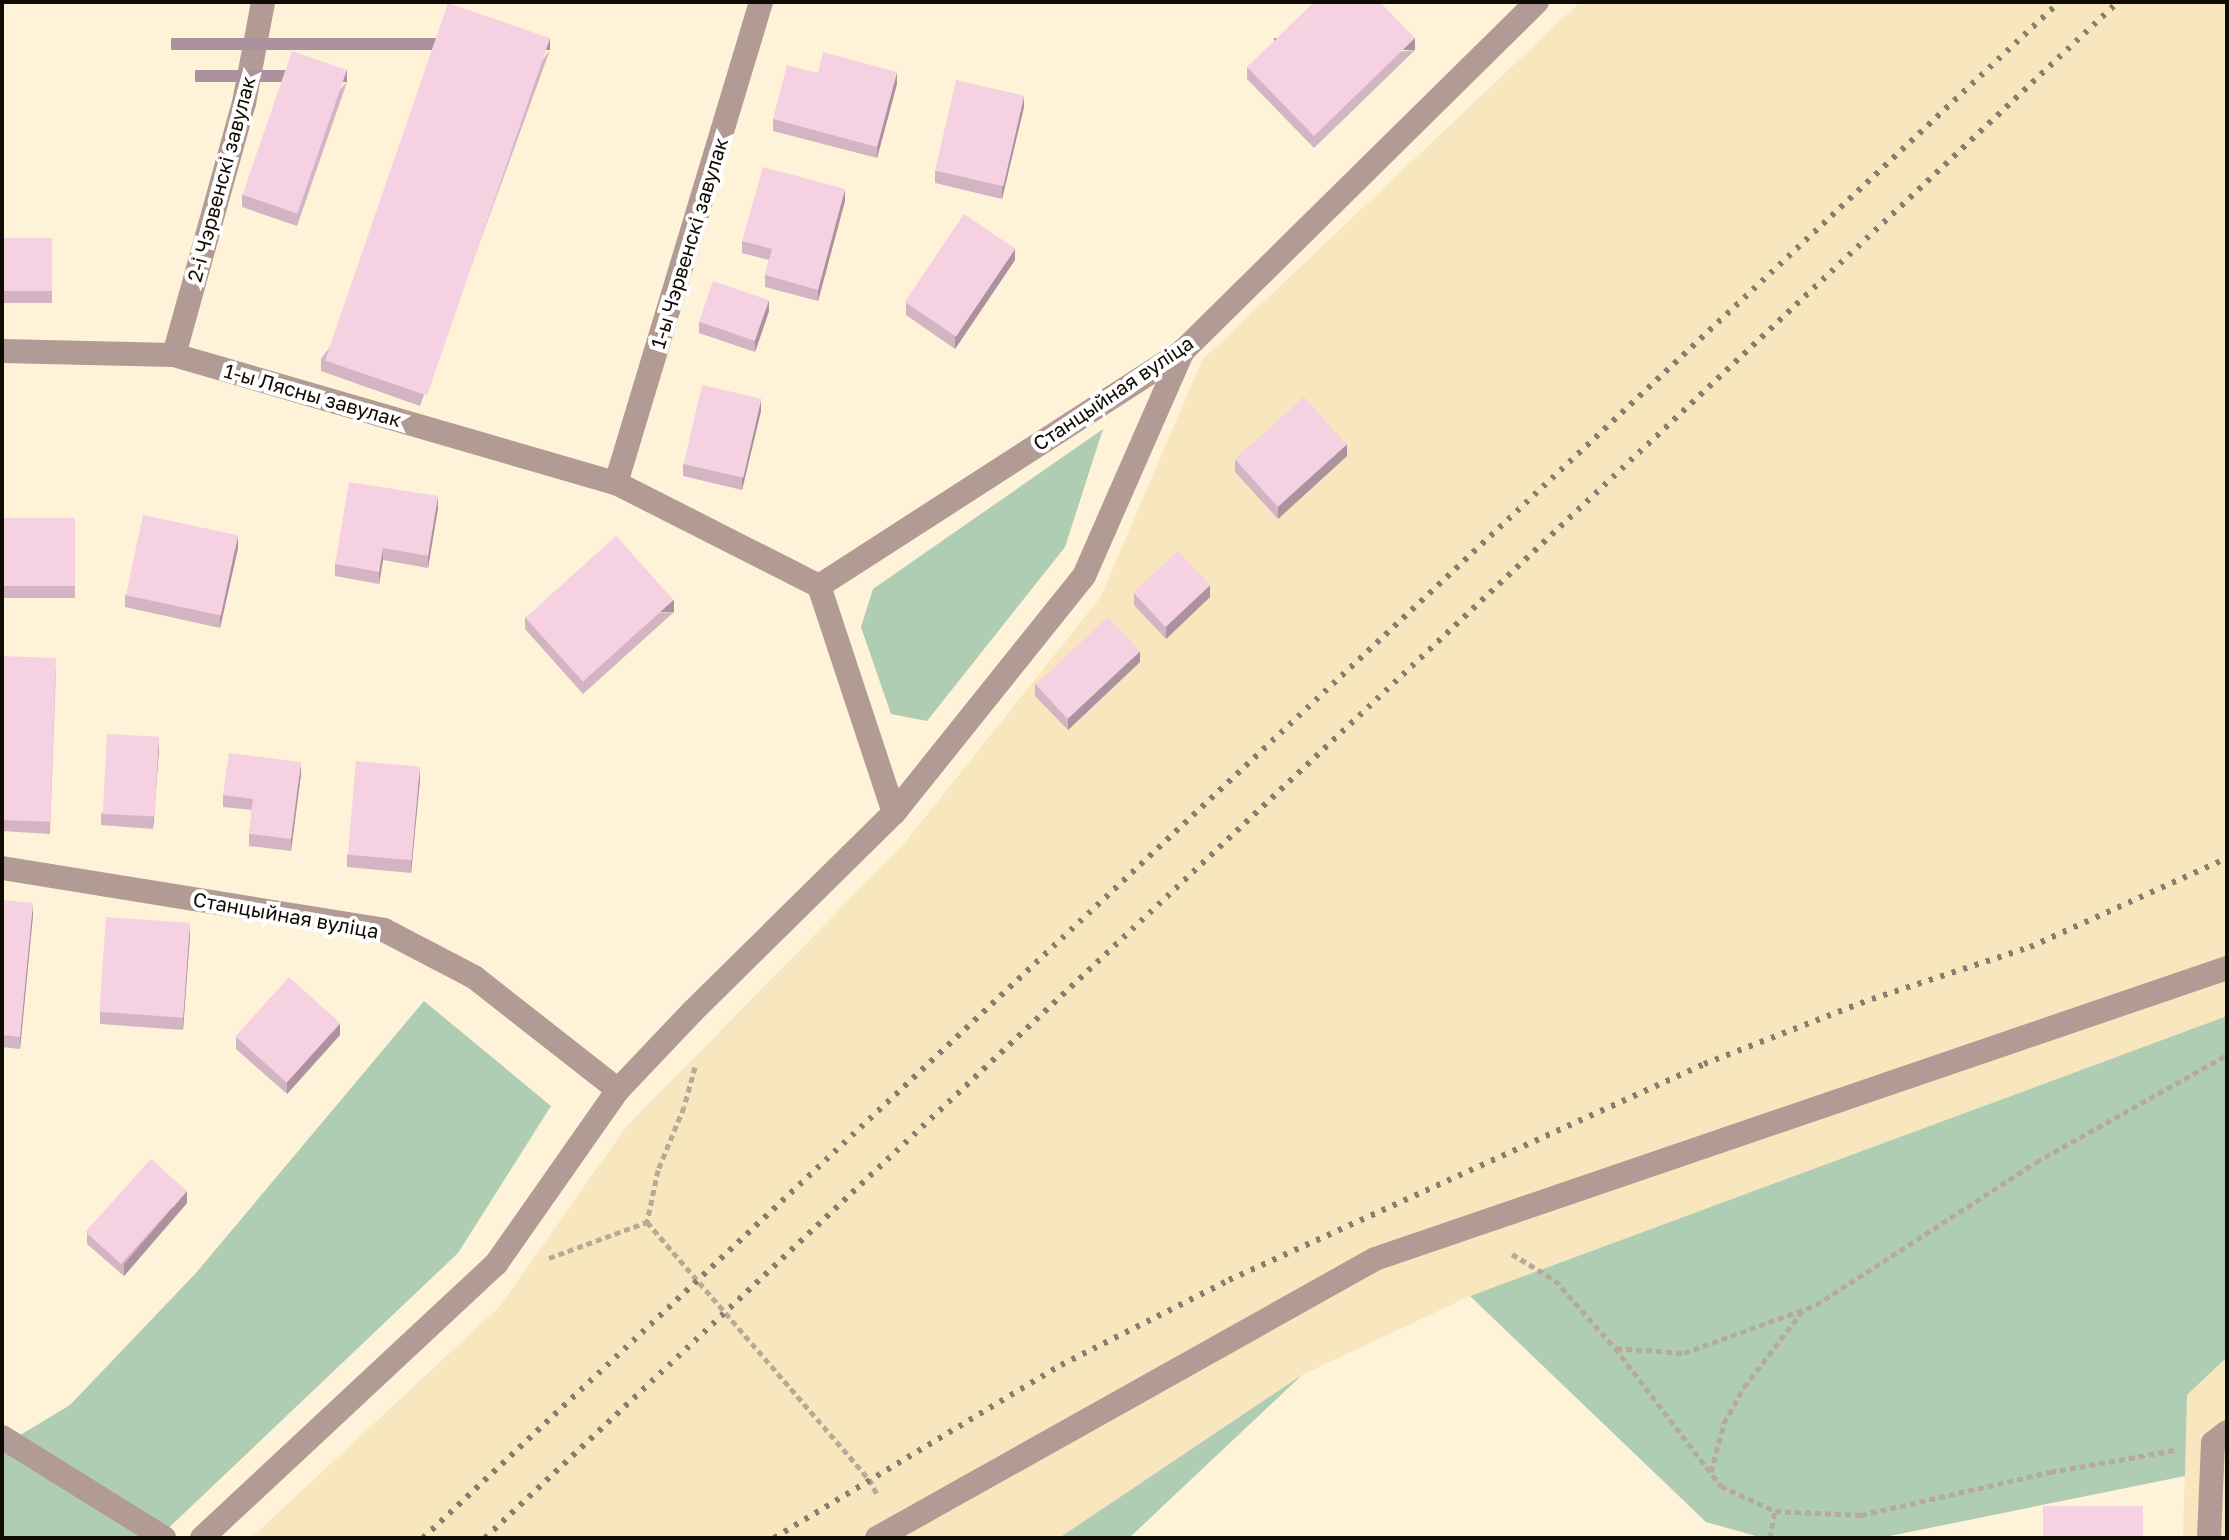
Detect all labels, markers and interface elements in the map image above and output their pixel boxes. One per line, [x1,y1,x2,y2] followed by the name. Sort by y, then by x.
[182,73,260,285] street label: 2-і Чэрвенскі завулак
[645,135,733,351] street label: 1-ы Чэрвенскі завулак
[1028,330,1198,456] street label: Станцыйная вуліца
[222,358,404,432] street label: 1-ы Лясны завулак
[191,887,381,943] street label: Станцыйная вуліца

